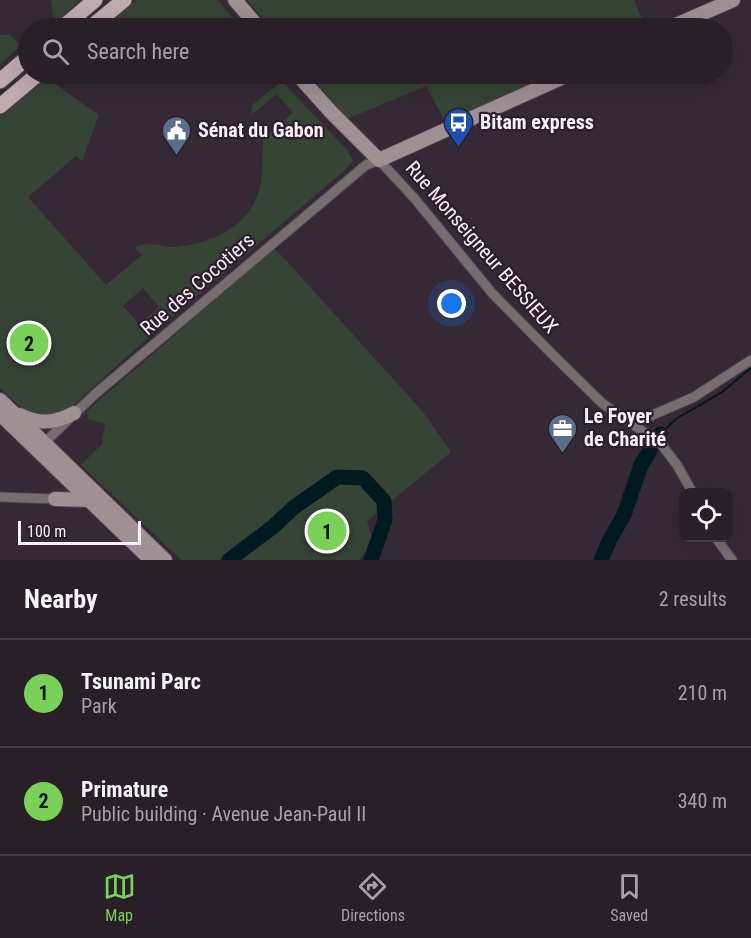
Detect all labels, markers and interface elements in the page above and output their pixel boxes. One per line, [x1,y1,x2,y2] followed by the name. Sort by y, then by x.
[18,18,733,84] search box
[39,35,72,68] icon: search
[87,39,189,64] text: Search here
[443,106,475,148] bus stop icon: Bitam express
[480,110,594,134] place label: Bitam express
[161,114,193,156] public building icon: Sénat du Gabon
[198,118,324,142] place label: Sénat du Gabon
[401,156,563,338] street label: Rue Monseigneur BESSIEUX
[135,228,259,340] street label: Rue des Cocotiers
[437,289,466,318] your location
[9,320,48,366] pin: 2
[584,404,666,451] place label: Le Foyer de Charité
[547,412,579,454] office icon: Le Foyer de Charité
[679,488,733,542] map controls
[679,488,733,542] button: locate
[308,508,346,554] pin: 1
[18,518,141,546] scale bar
[27,522,66,541] text: 100 m
[24,584,98,614] text: Nearby
[659,587,727,611] text: 2 results
[81,669,201,694] text: Tsunami Parc
[38,681,49,705] text: 1
[678,681,727,705] text: 210 m
[81,694,117,718] text: Park
[81,777,168,802] text: Primature
[38,789,49,813] text: 2
[678,789,727,813] text: 340 m
[81,802,366,826] text: Public building · Avenue Jean-Paul II
[103,870,136,925] tab: Map
[341,870,405,925] tab: Directions
[610,870,648,925] tab: Saved

